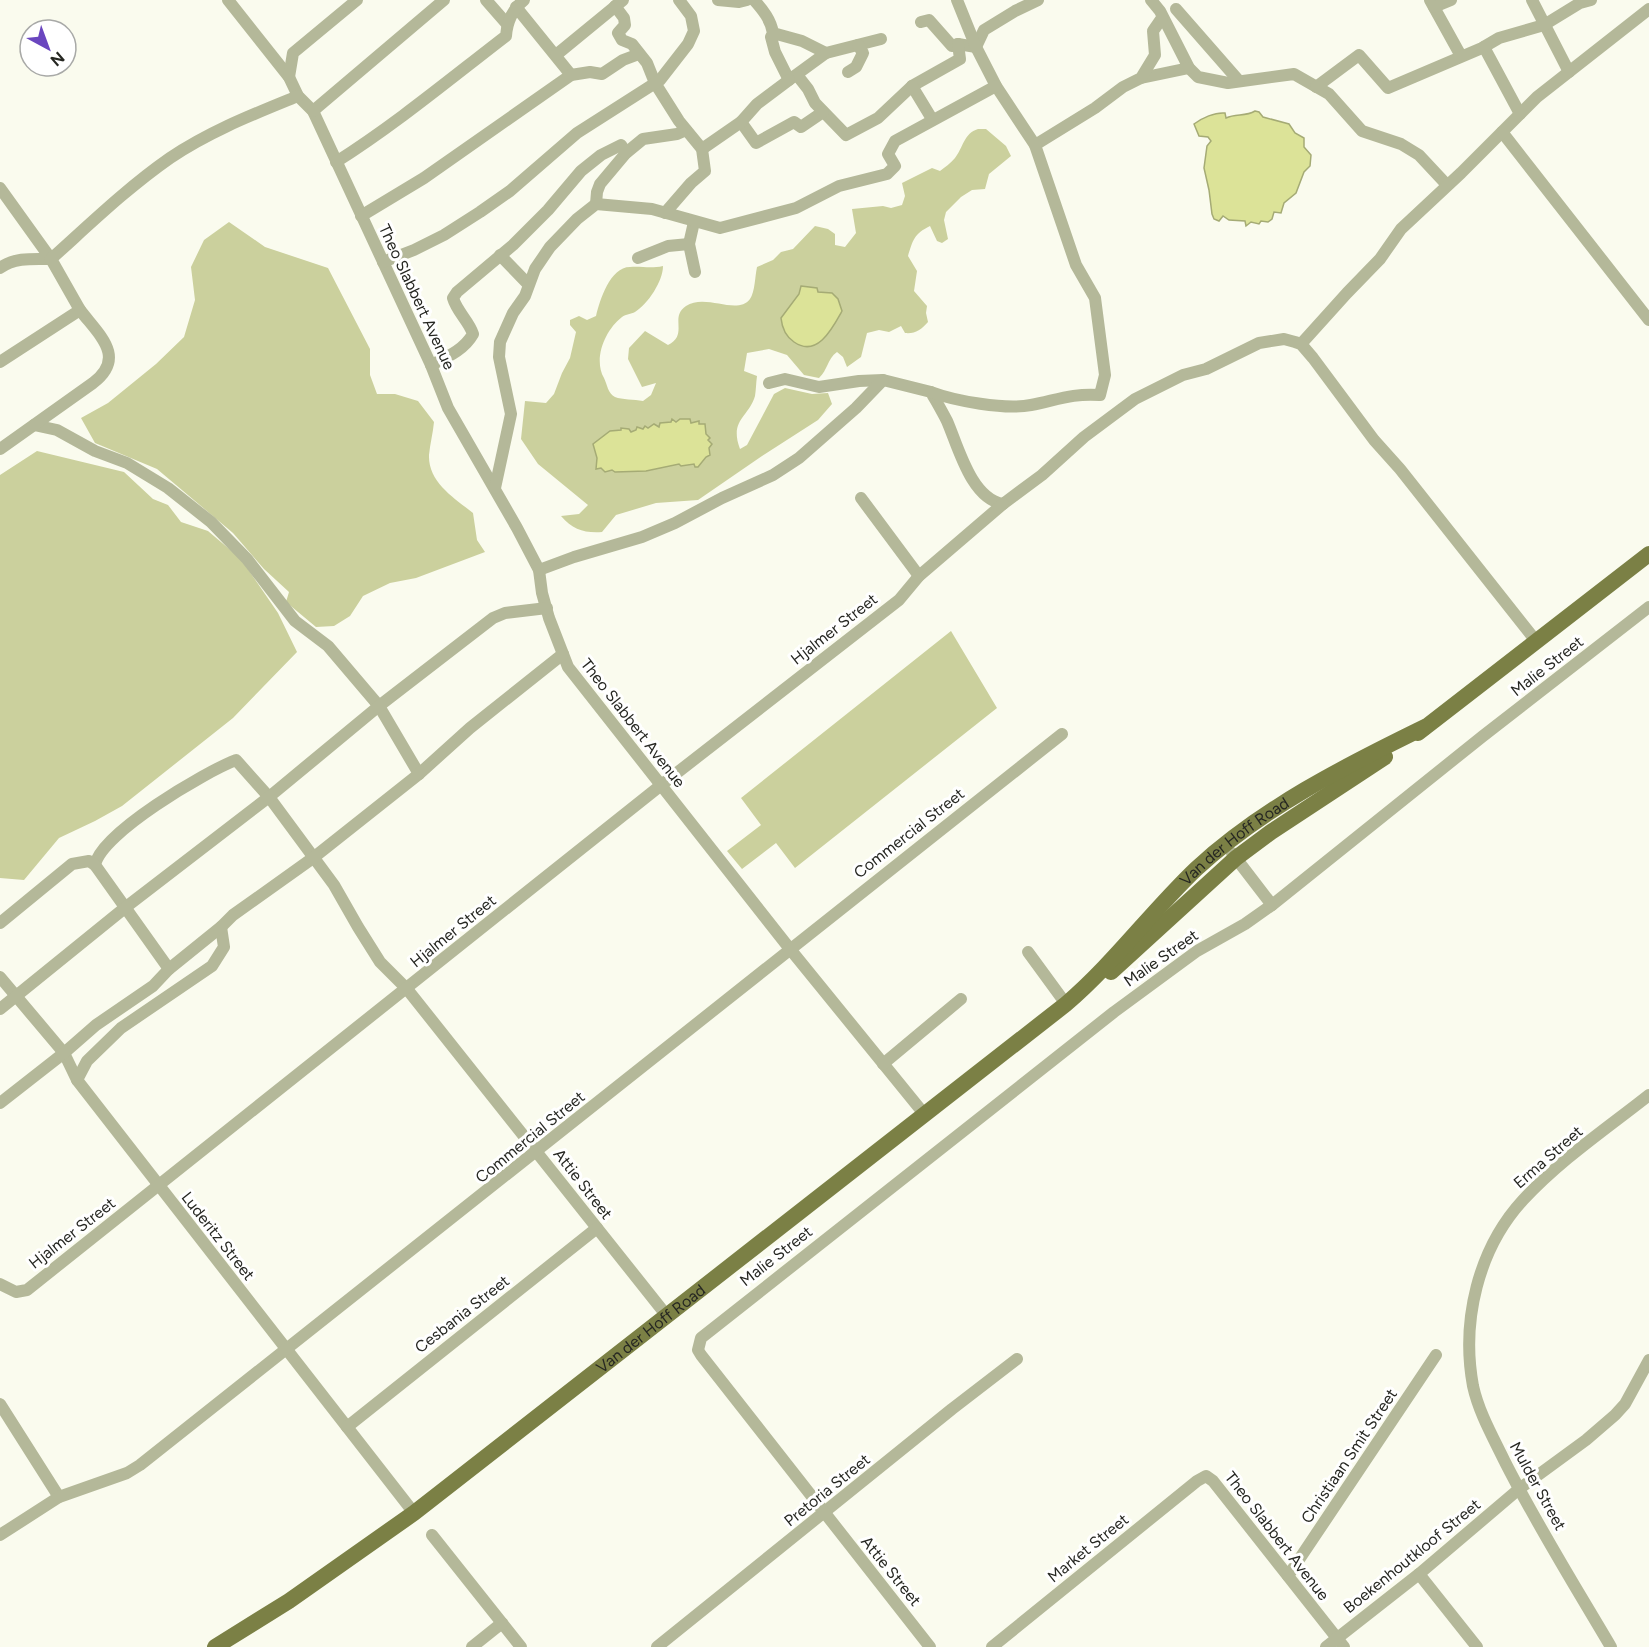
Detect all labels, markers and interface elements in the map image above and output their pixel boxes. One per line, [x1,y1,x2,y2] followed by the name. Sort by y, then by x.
[18,18,78,78] north arrow
[47,48,68,70] text: N
[375,221,459,373] street label: Theo Slabbert Avenue
[787,589,881,669] street label: Hjalmer Street
[1507,632,1587,700] street label: Malie Street
[577,655,689,791] street label: Theo Slabbert Avenue
[850,784,968,882] street label: Commercial Street
[1176,793,1292,889] street label: Van der Hoff Road
[406,891,500,971] street label: Hjalmer Street
[1120,925,1202,991] street label: Malie Street
[472,1087,588,1187] street label: Commercial Street
[1510,1122,1586,1192] street label: Erma Street
[550,1145,616,1223] street label: Attie Street
[178,1188,258,1284] street label: Luderitz Street
[25,1193,119,1273] street label: Hjalmer Street
[736,1222,816,1290] street label: Malie Street
[411,1271,513,1357] street label: Cesbania Street
[592,1280,709,1377] street label: Van der Hoff Road
[1297,1385,1401,1527] street label: Christiaan Smit Street
[1506,1438,1570,1534] street label: Mulder Street
[780,1450,874,1530] street label: Pretoria Street
[1221,1468,1333,1604] street label: Theo Slabbert Avenue
[1340,1495,1484,1617] street label: Boekenhoutkloof Street
[1044,1510,1132,1586] street label: Market Street
[857,1532,925,1610] street label: Attie Street

